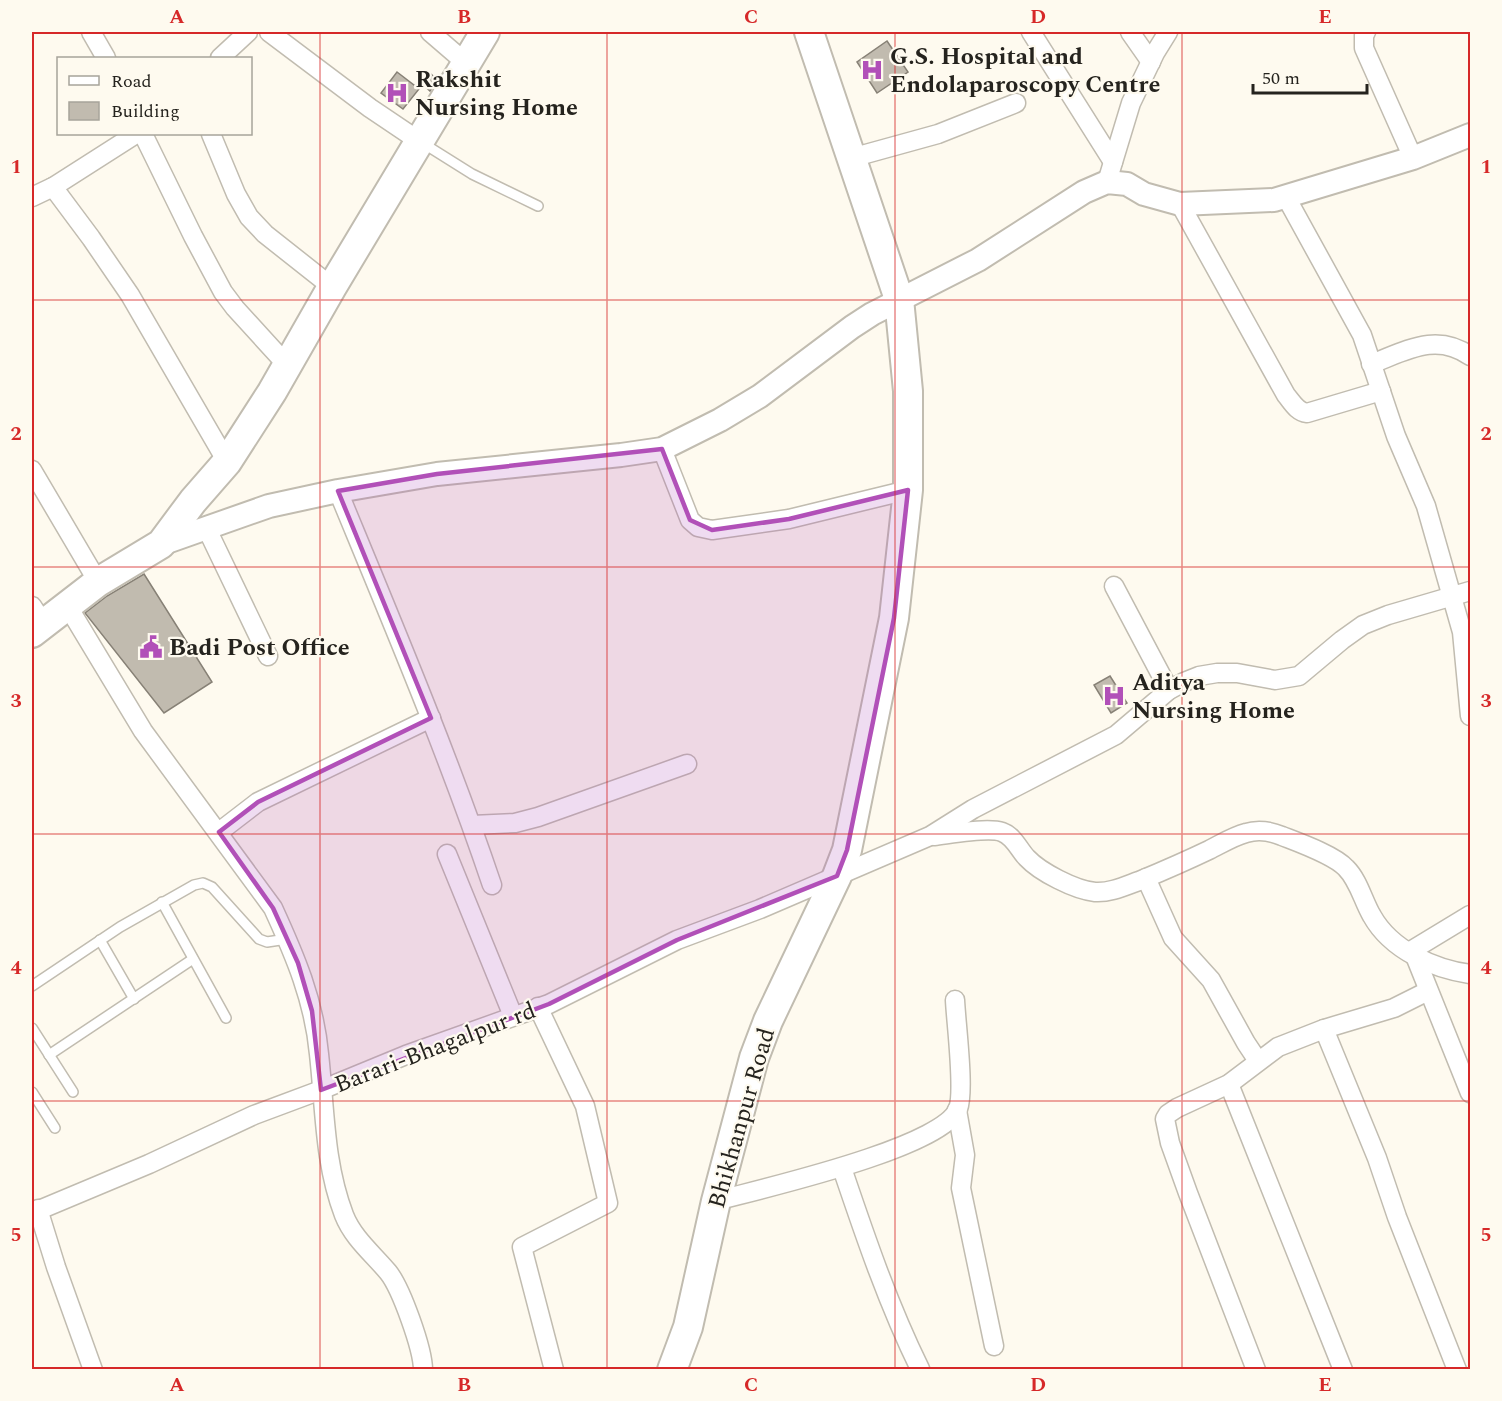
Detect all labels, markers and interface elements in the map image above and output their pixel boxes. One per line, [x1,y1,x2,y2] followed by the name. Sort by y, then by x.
[169,2,185,32] text: A
[457,2,471,32] text: B
[744,2,758,32] text: C
[1030,2,1046,32] text: D
[1318,2,1332,32] text: E
[890,39,1160,103] place label: G.S. Hospital and Endolaparoscopy Centre
[57,57,252,135] legend
[859,57,885,83] hospital icon: G.S. Hospital and Endolaparoscopy Centre
[1253,57,1367,95] scale bar
[415,62,578,126] place label: Rakshit Nursing Home
[1262,65,1300,92] text: 50 m
[111,68,152,95] text: Road
[384,80,410,106] hospital icon: Rakshit Nursing Home
[111,98,180,125] text: Building
[10,152,22,182] text: 1
[1480,152,1492,182] text: 1
[10,419,22,449] text: 2
[1480,419,1492,449] text: 2
[169,630,350,666] place label: Badi Post Office
[138,634,164,660] public building icon: Badi Post Office
[1132,665,1295,729] place label: Aditya Nursing Home
[1101,683,1127,709] hospital icon: Aditya Nursing Home
[10,686,22,716] text: 3
[1480,686,1492,716] text: 3
[10,953,22,983] text: 4
[1480,953,1492,983] text: 4
[329,993,541,1103] street label: Barari-Bhagalpur rd
[699,1024,785,1213] street label: Bhikhanpur Road
[10,1220,22,1250] text: 5
[1480,1220,1492,1250] text: 5
[169,1370,185,1400] text: A
[457,1370,471,1400] text: B
[744,1370,758,1400] text: C
[1030,1370,1046,1400] text: D
[1318,1370,1332,1400] text: E

